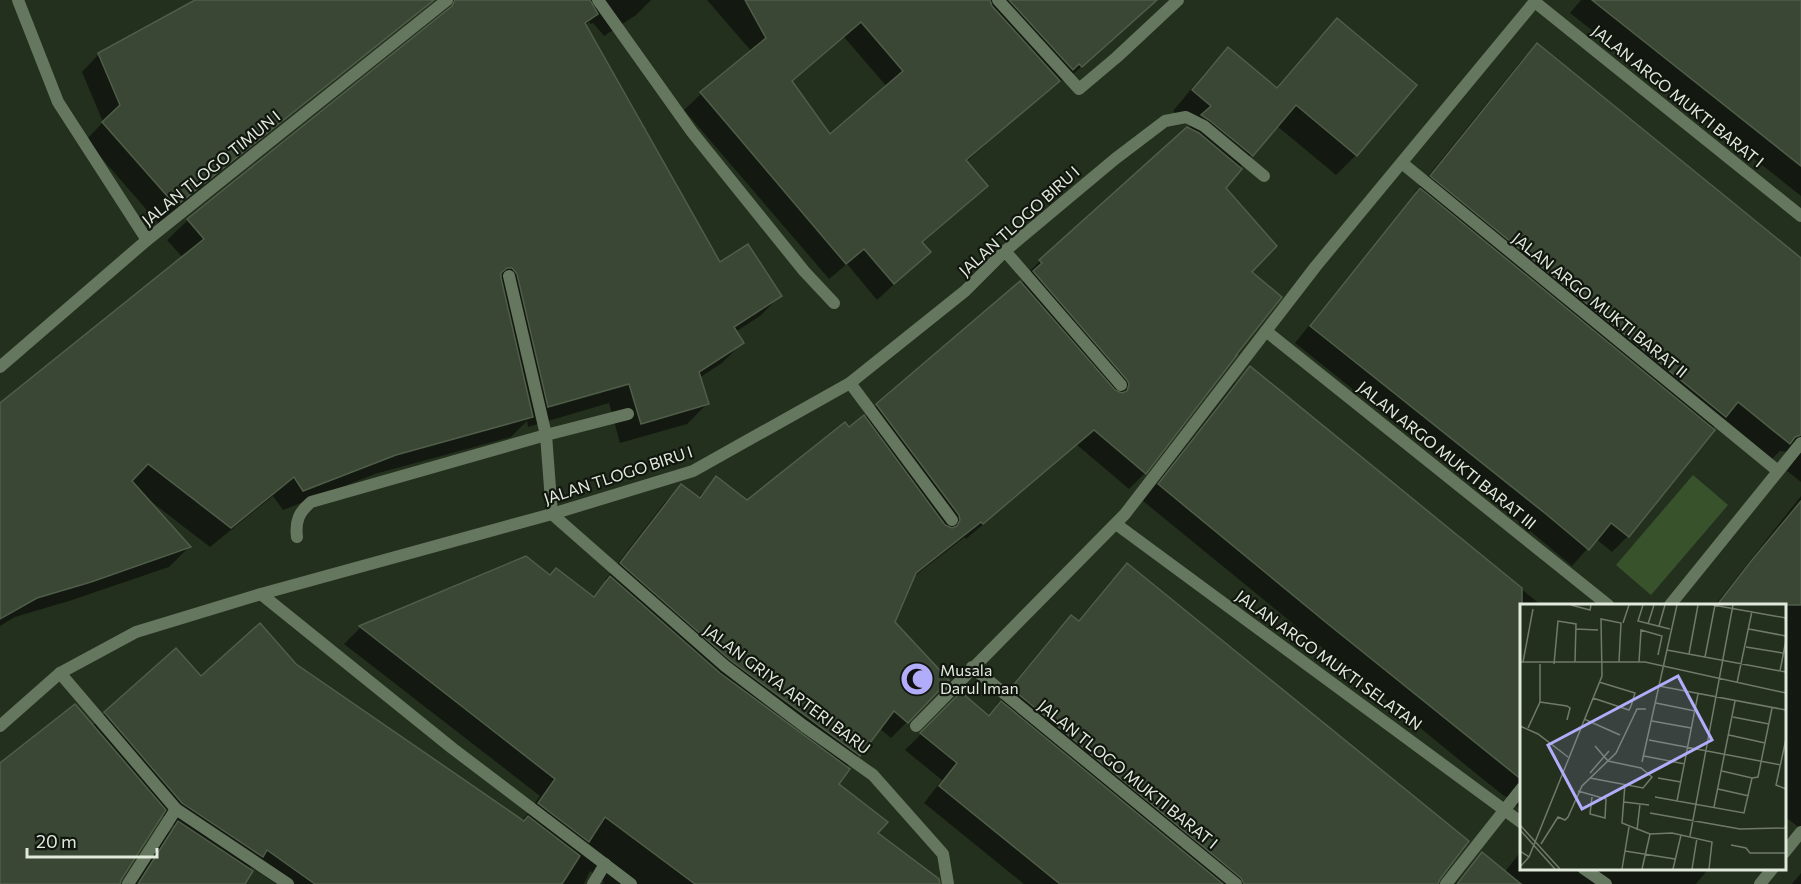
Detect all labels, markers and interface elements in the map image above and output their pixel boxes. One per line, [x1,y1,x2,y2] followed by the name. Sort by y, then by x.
[1589,21,1768,171] street label: JALAN ARGO MUKTI BARAT I
[138,106,284,229] street label: JALAN TLOGO TIMUN I
[955,162,1083,280] street label: JALAN TLOGO BIRU I
[1509,228,1692,381] street label: JALAN ARGO MUKTI BARAT II
[1354,377,1540,533] street label: JALAN ARGO MUKTI BARAT III
[541,441,695,508] street label: JALAN TLOGO BIRU I
[1233,586,1426,734] street label: JALAN ARGO MUKTI SELATAN
[1520,604,1786,869] inset map
[700,620,874,758] street label: JALAN GRIYA ARTERI BARU
[940,660,1019,697] place label: Musala Darul Iman
[899,661,935,697] mosque icon: Musala Darul Iman
[1035,695,1222,852] street label: JALAN TLOGO MUKTI BARAT I
[27,821,158,859] scale bar
[36,830,77,852] text: 20 m

